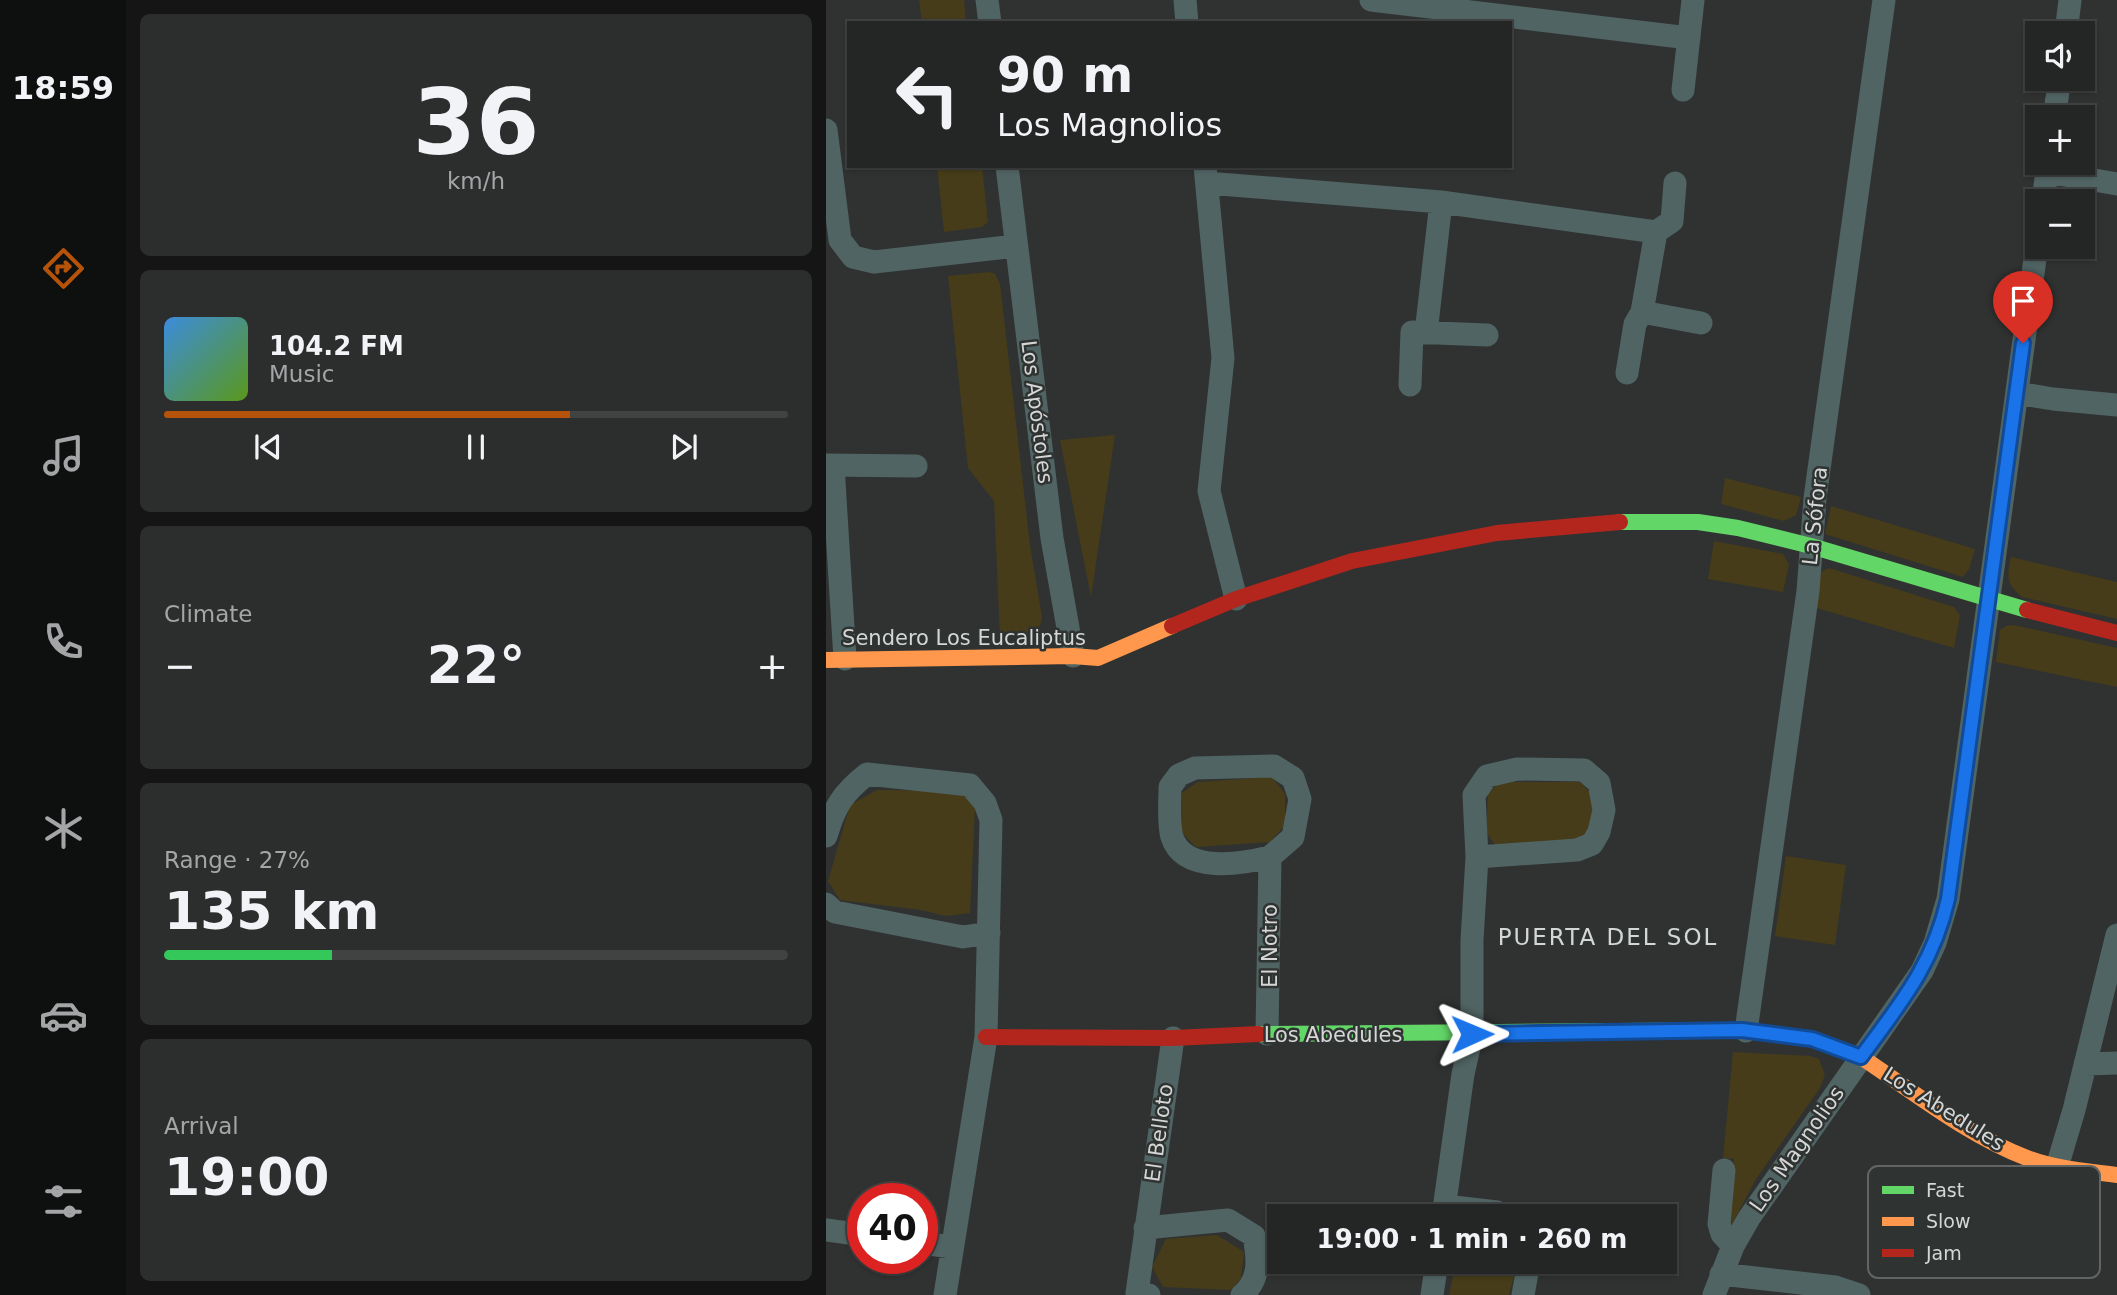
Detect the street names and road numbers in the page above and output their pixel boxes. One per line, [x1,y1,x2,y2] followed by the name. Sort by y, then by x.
[1016,339,1058,485] street label: Los Apóstoles
[1798,465,1832,567] street label: La Sófora
[842,626,1086,650] street label: Sendero Los Eucaliptus
[1258,904,1282,988] street label: El Notro
[1264,1023,1402,1047] street label: Los Abedules
[1879,1062,2009,1156] street label: Los Abedules
[1140,1082,1178,1184] street label: El Belloto
[1745,1082,1849,1216] street label: Los Magnolios

